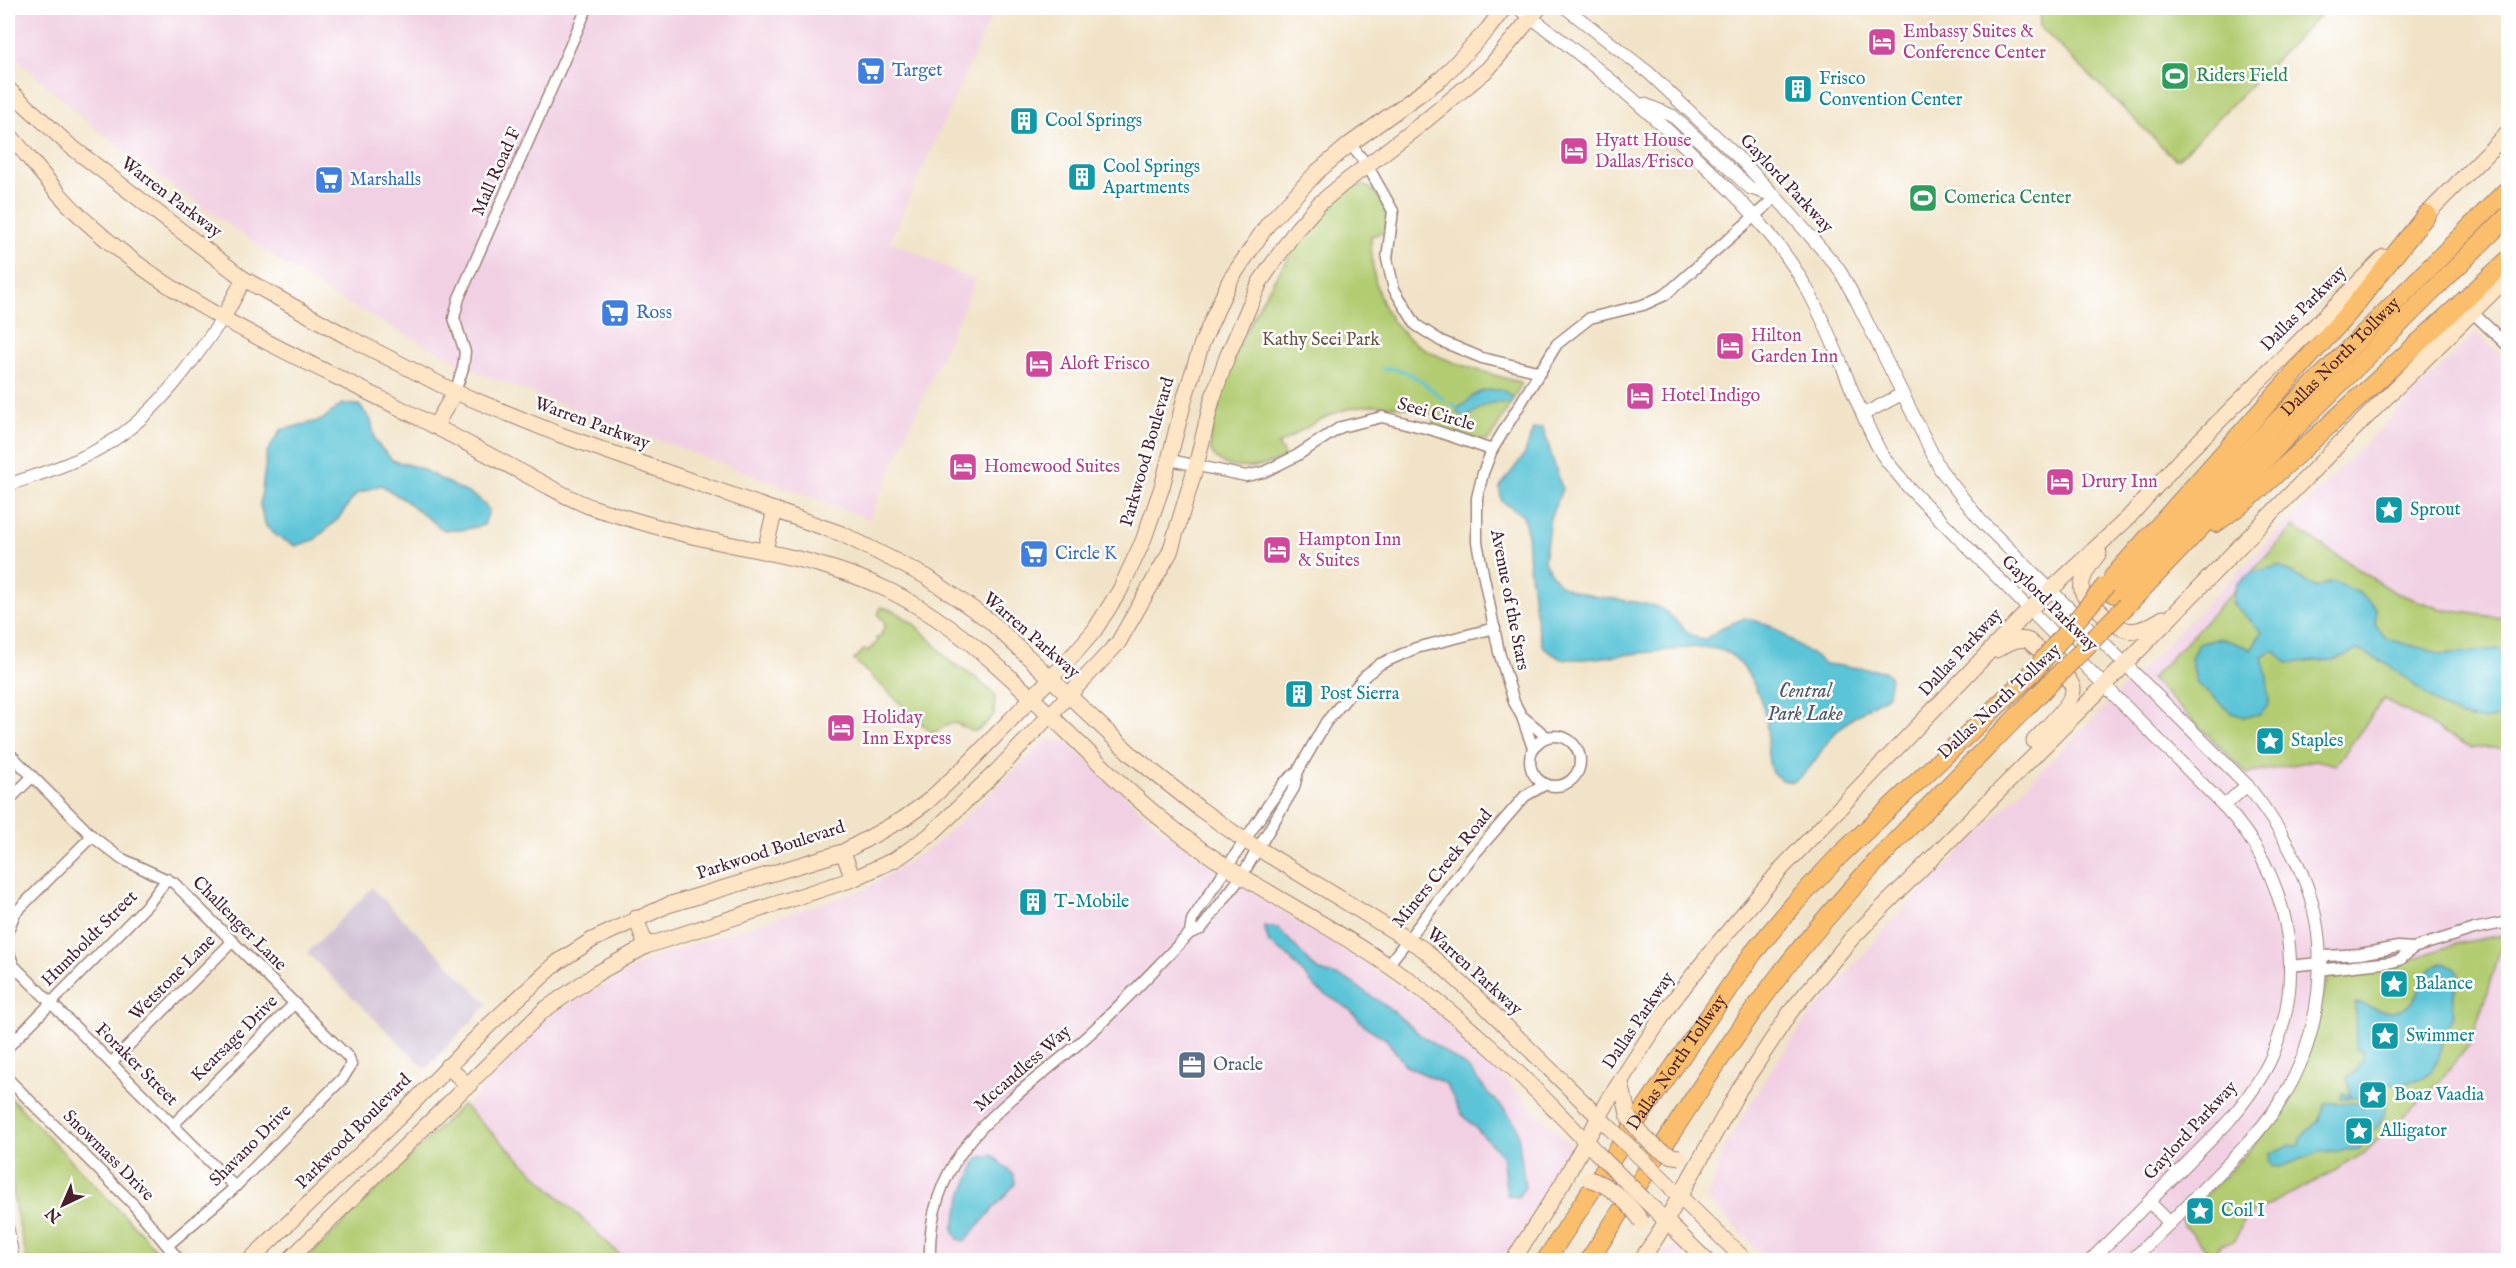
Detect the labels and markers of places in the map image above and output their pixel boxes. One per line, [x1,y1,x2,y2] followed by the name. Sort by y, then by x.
[1903,21,2046,65] place label: Embassy Suites & Conference Center
[1866,26,1898,58] hotel icon: Embassy Suites & Conference Center
[855,55,887,87] supermarket icon: Target
[892,60,942,83] place label: Target
[2159,60,2191,92] sports icon: Riders Field
[2196,65,2288,88] place label: Riders Field
[1819,68,1963,112] place label: Frisco Convention Center
[1782,73,1814,105] building icon: Frisco Convention Center
[1008,105,1040,137] building icon: Cool Springs
[1045,110,1142,133] place label: Cool Springs
[1595,130,1694,174] place label: Hyatt House Dallas/Frisco
[1558,135,1590,167] hotel icon: Hyatt House Dallas/Frisco
[1102,156,1200,200] place label: Cool Springs Apartments
[1066,161,1098,193] building icon: Cool Springs Apartments
[313,164,345,196] supermarket icon: Marshalls
[350,169,421,192] place label: Marshalls
[1907,182,1939,214] sports icon: Comerica Center
[1944,187,2072,210] place label: Comerica Center
[599,297,631,329] supermarket icon: Ross
[636,302,672,325] place label: Ross
[1751,325,1838,369] place label: Hilton Garden Inn
[1714,330,1746,362] hotel icon: Hilton Garden Inn
[1023,348,1055,380] hotel icon: Aloft Frisco
[1059,353,1150,376] place label: Aloft Frisco
[1624,380,1656,412] hotel icon: Hotel Indigo
[1661,385,1761,408] place label: Hotel Indigo
[947,451,979,483] hotel icon: Homewood Suites
[984,456,1120,479] place label: Homewood Suites
[2044,466,2076,498] hotel icon: Drury Inn
[2081,471,2158,494] place label: Drury Inn
[2373,494,2405,526] place icon: Sprout
[2410,499,2461,522] place label: Sprout
[1298,529,1402,573] place label: Hampton Inn & Suites
[1261,534,1293,566] hotel icon: Hampton Inn & Suites
[1018,538,1050,570] supermarket icon: Circle K
[1055,543,1118,566] place label: Circle K
[1283,678,1315,710] building icon: Post Sierra
[1320,683,1400,706] place label: Post Sierra
[862,707,951,751] place label: Holiday Inn Express
[825,712,857,744] hotel icon: Holiday Inn Express
[2254,725,2286,757] place icon: Staples
[2291,730,2343,753] place label: Staples
[1017,886,1049,918] building icon: T-Mobile
[1054,891,1129,914] place label: T-Mobile
[2378,968,2410,1000] place icon: Balance
[2415,973,2473,996] place label: Balance
[2369,1020,2401,1052] place icon: Swimmer
[2406,1025,2475,1048] place label: Swimmer
[1176,1049,1208,1081] office icon: Oracle
[1213,1054,1263,1077] place label: Oracle
[2357,1079,2389,1111] place icon: Boaz Vaadia
[2394,1084,2484,1107] place label: Boaz Vaadia
[2343,1115,2375,1147] place icon: Alligator
[2379,1120,2447,1143] place label: Alligator
[2184,1195,2216,1227] place icon: Coil I
[2221,1200,2265,1223] place label: Coil I

